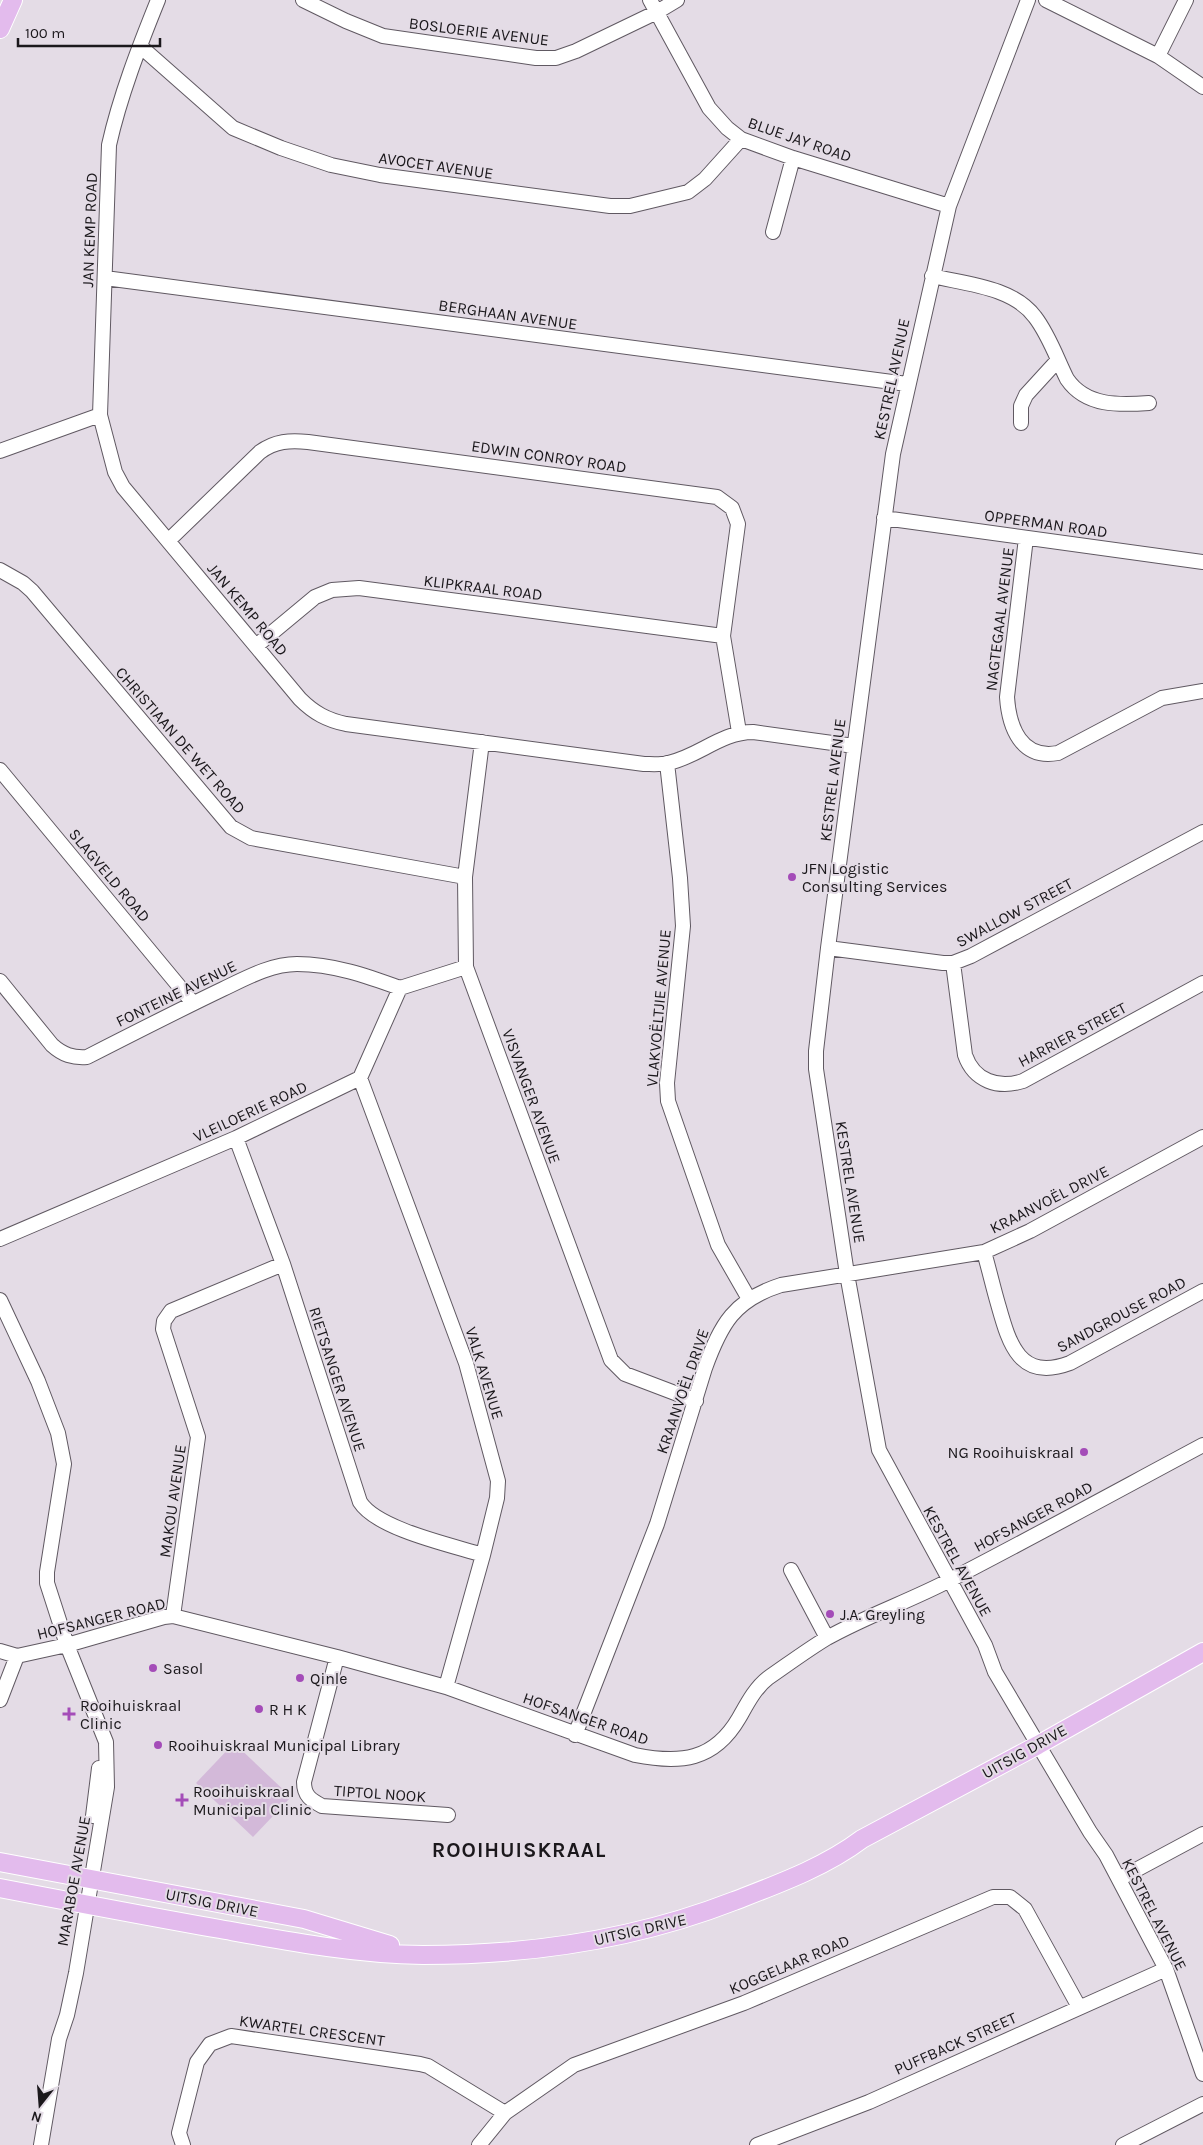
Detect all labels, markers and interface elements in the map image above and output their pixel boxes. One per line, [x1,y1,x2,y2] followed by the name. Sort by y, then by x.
[408,13,550,50] street label: BOSLOERIE AVENUE
[18,15,160,47] scale bar
[25,24,65,42] text: 100 m
[746,113,854,166] street label: BLUE JAY ROAD
[377,148,495,183] street label: AVOCET AVENUE
[78,172,101,288] street label: JAN KEMP ROAD
[437,295,579,334] street label: BERGHAAN AVENUE
[869,317,914,442] street label: KESTREL AVENUE
[470,436,628,477] street label: EDWIN CONROY ROAD
[983,505,1109,542] street label: OPPERMAN ROAD
[981,546,1018,692] street label: NAGTEGAAL AVENUE
[203,559,292,660] street label: JAN KEMP ROAD
[422,571,543,604] street label: KLIPKRAAL ROAD
[112,663,250,818] street label: CHRISTIAAN DE WET ROAD
[816,718,849,843] street label: KESTREL AVENUE
[65,825,154,926] street label: SLAGVELD ROAD
[802,859,947,896] place label: JFN Logistic Consulting Services
[786,871,798,883] marker: JFN Logistic Consulting Services
[953,874,1076,951] street label: SWALLOW STREET
[642,928,675,1088] street label: VLAKVOËLTJIE AVENUE
[113,956,240,1031] street label: FONTEINE AVENUE
[1015,998,1130,1071] street label: HARRIER STREET
[498,1026,565,1166] street label: VISVANGER AVENUE
[190,1077,310,1146] street label: VLEILOERIE ROAD
[831,1120,870,1245] street label: KESTREL AVENUE
[986,1161,1112,1238] street label: KRAANVOËL DRIVE
[1053,1272,1189,1357] street label: SANDGROUSE ROAD
[305,1304,370,1454] street label: RIETSANGER AVENUE
[461,1325,508,1422] street label: VALK AVENUE
[652,1326,713,1456] street label: KRAANVOËL DRIVE
[155,1443,190,1559] street label: MAKOU AVENUE
[947,1443,1074,1462] place label: NG Rooihuiskraal
[1078,1446,1090,1458] marker: NG Rooihuiskraal
[971,1477,1096,1556] street label: HOFSANGER ROAD
[919,1503,996,1620] street label: KESTREL AVENUE
[35,1593,167,1644] street label: HOFSANGER ROAD
[840,1605,925,1624] place label: J.A. Greyling
[824,1608,836,1620] marker: J.A. Greyling
[163,1659,203,1678] place label: Sasol
[147,1662,159,1674] marker: Sasol
[310,1669,348,1688] place label: Qinle
[294,1672,306,1684] marker: Qinle
[520,1688,651,1749] street label: HOFSANGER ROAD
[80,1696,181,1733] place label: Rooihuiskraal Clinic
[269,1700,307,1719] place label: R H K
[253,1703,265,1715] marker: R H K
[62,1707,76,1721] marker: Rooihuiskraal Clinic
[979,1720,1070,1783] street label: UITSIG DRIVE
[168,1736,401,1755] place label: Rooihuiskraal Municipal Library
[152,1739,164,1751] marker: Rooihuiskraal Municipal Library
[333,1781,427,1806] street label: TIPTOL NOOK
[193,1782,312,1819] place label: Rooihuiskraal Municipal Clinic
[175,1793,189,1807] marker: Rooihuiskraal Municipal Clinic
[53,1814,94,1948] street label: MARABOE AVENUE
[432,1838,606,1862] district label: ROOIHUISKRAAL
[1118,1855,1191,1974] street label: KESTREL AVENUE
[164,1884,260,1921] street label: UITSIG DRIVE
[592,1910,688,1949] street label: UITSIG DRIVE
[726,1931,852,1998] street label: KOGGELAAR ROAD
[891,2008,1019,2079] street label: PUFFBACK STREET
[238,2011,386,2050] street label: KWARTEL CRESCENT
[15,2080,65,2130] north arrow
[29,2107,44,2127] text: N

